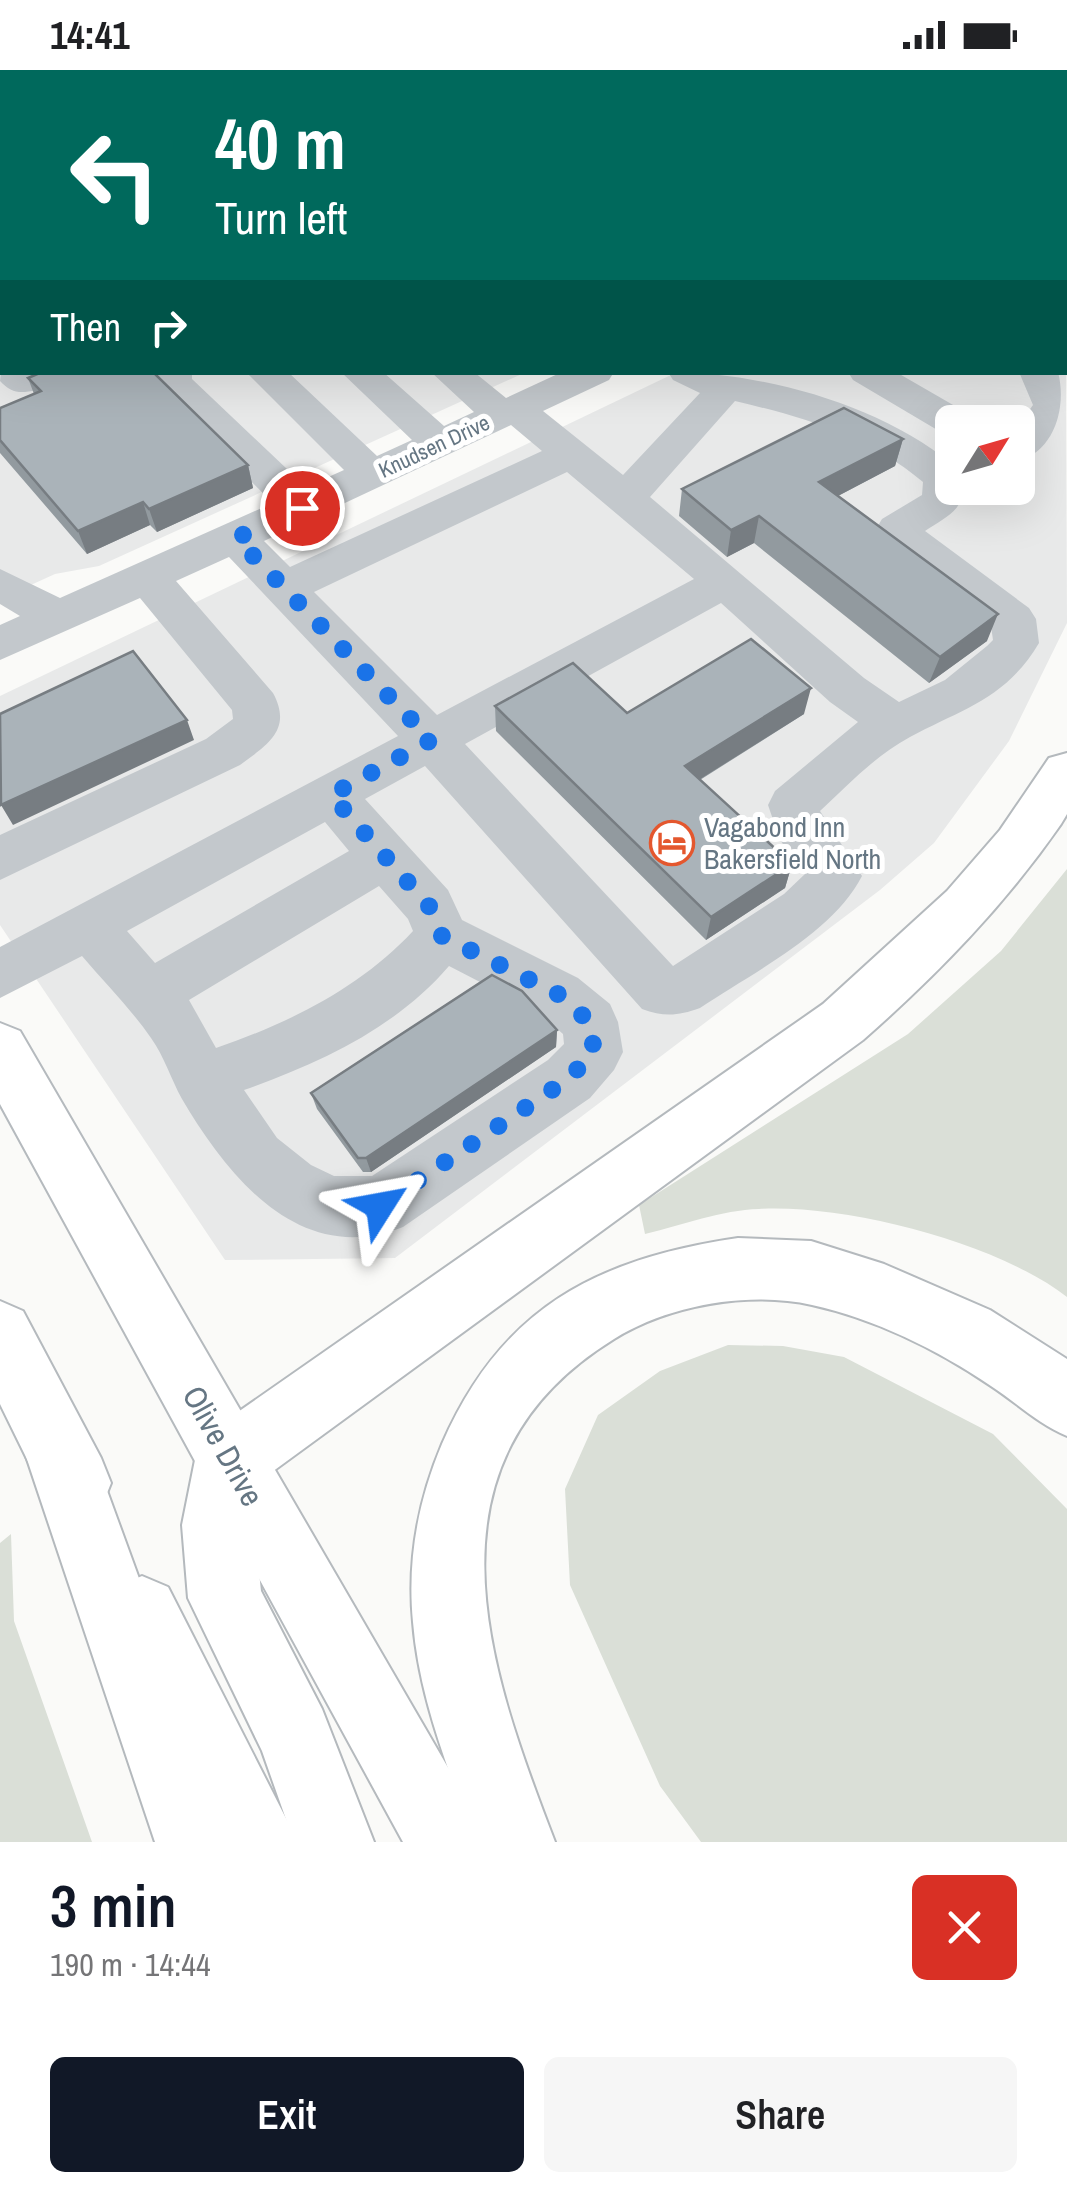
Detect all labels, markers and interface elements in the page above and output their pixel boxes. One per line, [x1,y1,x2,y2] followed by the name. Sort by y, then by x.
[50,10,130,61] text: 14:41
[215,97,346,191] text: 40 m
[50,110,180,240] icon: left
[215,187,347,248] text: Turn left
[141,300,196,355] icon: right
[50,302,121,353] text: Then
[935,405,1035,505] north arrow
[935,405,1035,505] map controls
[374,407,494,485] street label: Knudsen Drive
[260,466,345,551] pin
[275,481,330,536] icon: arrive
[704,808,881,878] place label: Vagabond Inn Bakersfield North
[649,820,695,866] hotel icon: Vagabond Inn Bakersfield North
[328,1154,432,1258] position arrow
[173,1378,274,1514] street label: Olive Drive
[50,1865,177,1946] text: 3 min
[912,1875,1017,1980] button: close
[50,1943,210,1986] text: 190 m · 14:44
[50,2057,524,2172] button: Exit
[544,2057,1017,2172] button: Share

